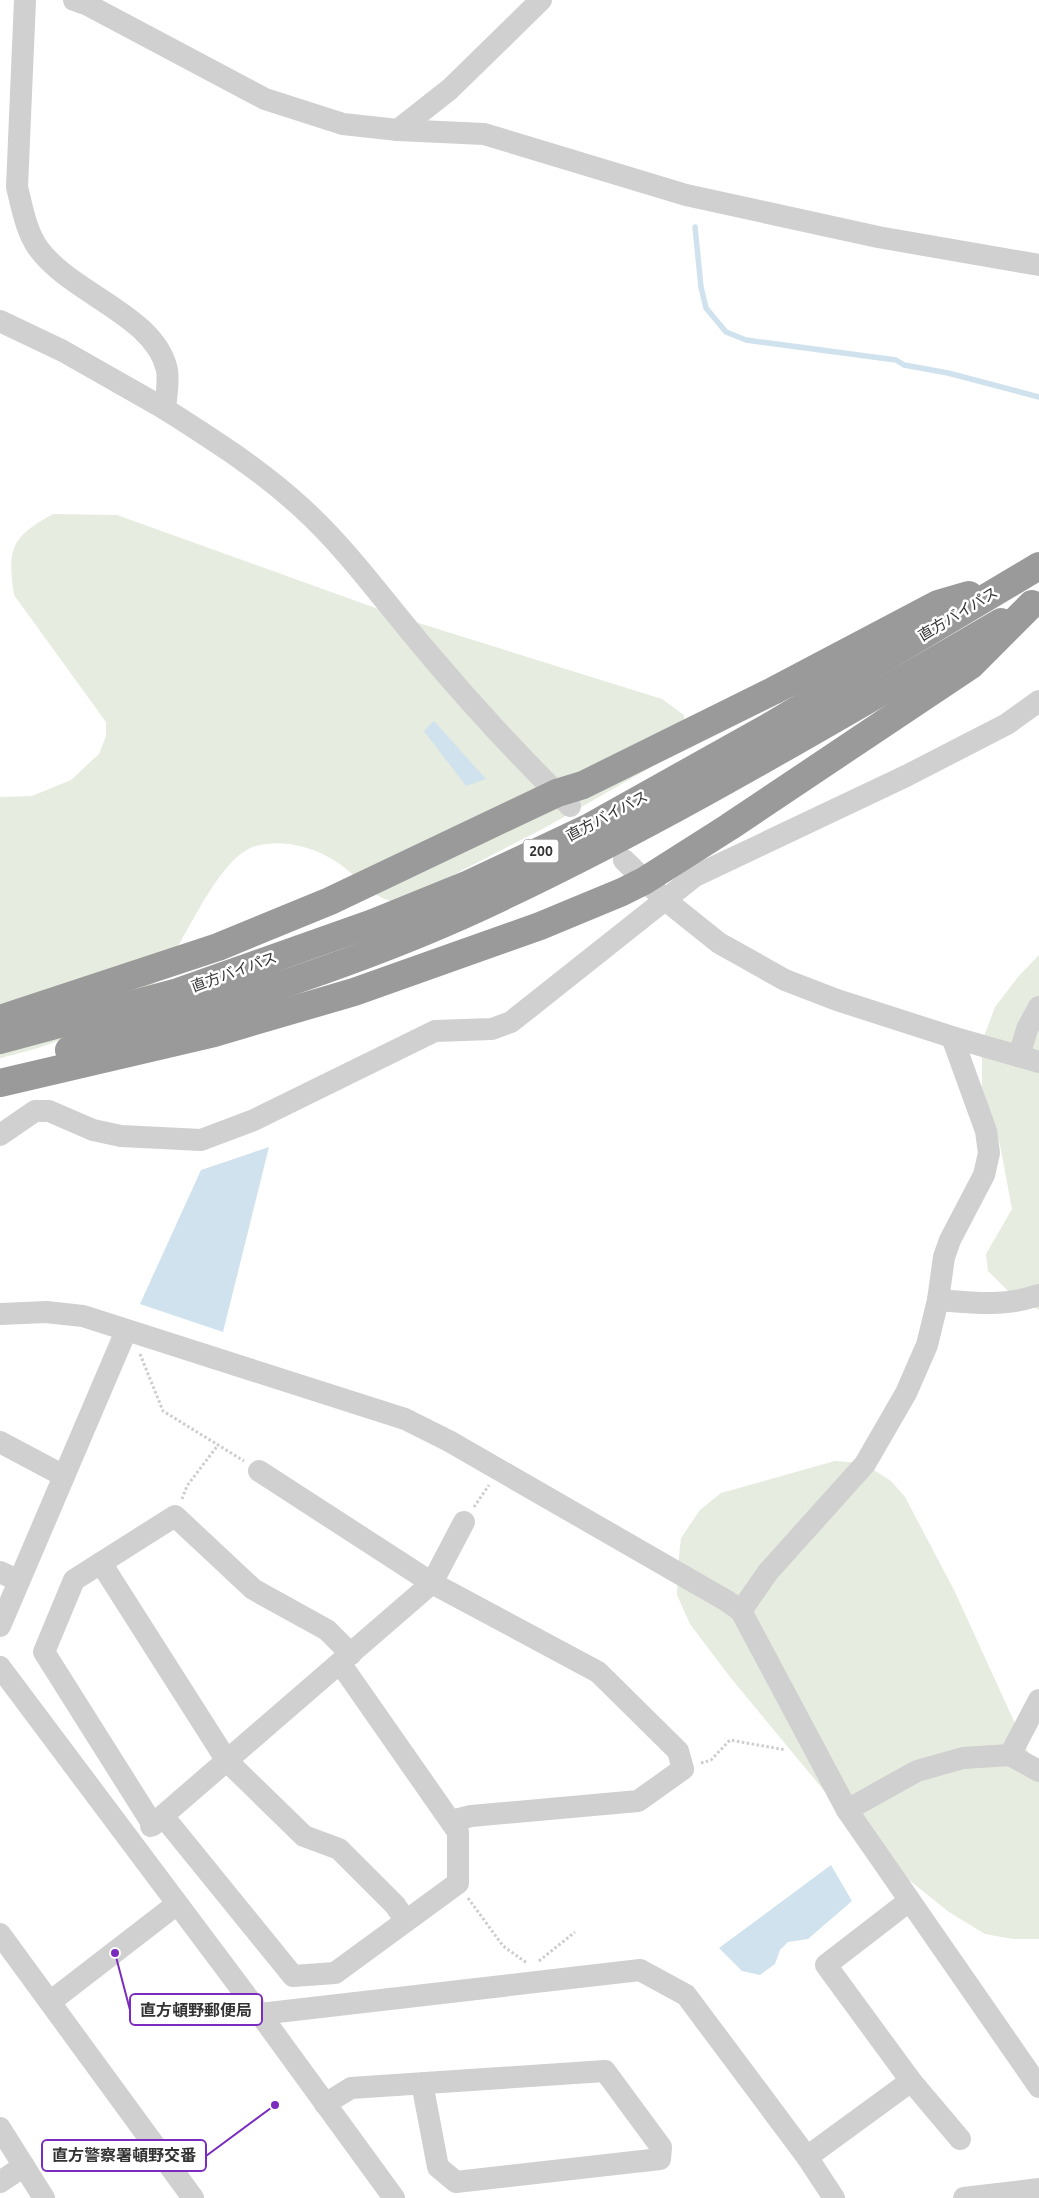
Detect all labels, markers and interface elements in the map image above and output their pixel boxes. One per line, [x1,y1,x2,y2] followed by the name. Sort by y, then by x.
[915,583,1001,644] street label: 直方バイパス
[563,787,650,844] street label: 直方バイパス
[524,839,558,862] road number: 200
[189,948,279,995] street label: 直方バイパス
[130,1994,262,2025] callout: 直方頓野郵便局
[140,2001,252,2019] text: 直方頓野郵便局
[42,2140,206,2171] callout: 直方警察署頓野交番
[52,2146,196,2164] text: 直方警察署頓野交番

